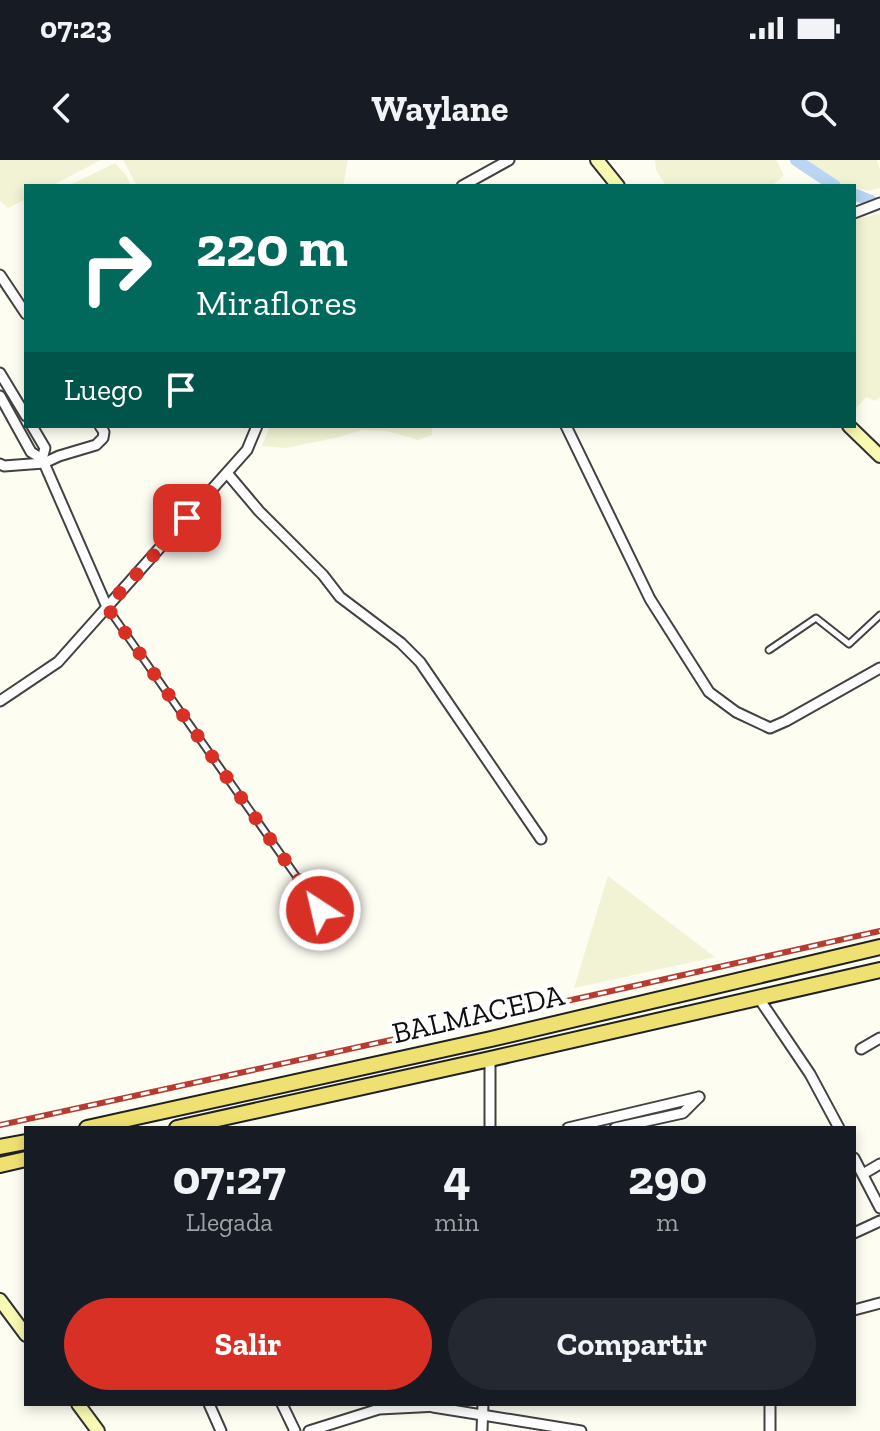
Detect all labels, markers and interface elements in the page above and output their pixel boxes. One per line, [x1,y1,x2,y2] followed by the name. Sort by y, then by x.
[40,10,112,46] text: 07:23
[40,86,84,130] icon: back
[796,86,840,130] icon: search
[372,87,508,130] text: Waylane
[196,213,348,280] text: 220 m
[64,216,168,320] icon: right
[196,281,357,324] text: Miraflores
[159,368,203,412] icon: arrive
[64,372,143,408] text: Luego
[153,484,221,552] pin
[165,496,209,540] icon: arrive
[278,868,362,952] position arrow
[389,977,568,1051] street label: BALMACEDA
[173,1149,286,1206] text: 07:27
[443,1149,471,1206] text: 4
[628,1149,707,1206] text: 290
[186,1206,273,1238] text: Llegada
[435,1206,479,1238] text: min
[656,1206,679,1238] text: m
[64,1298,432,1390] button: Salir
[448,1298,816,1390] button: Compartir

